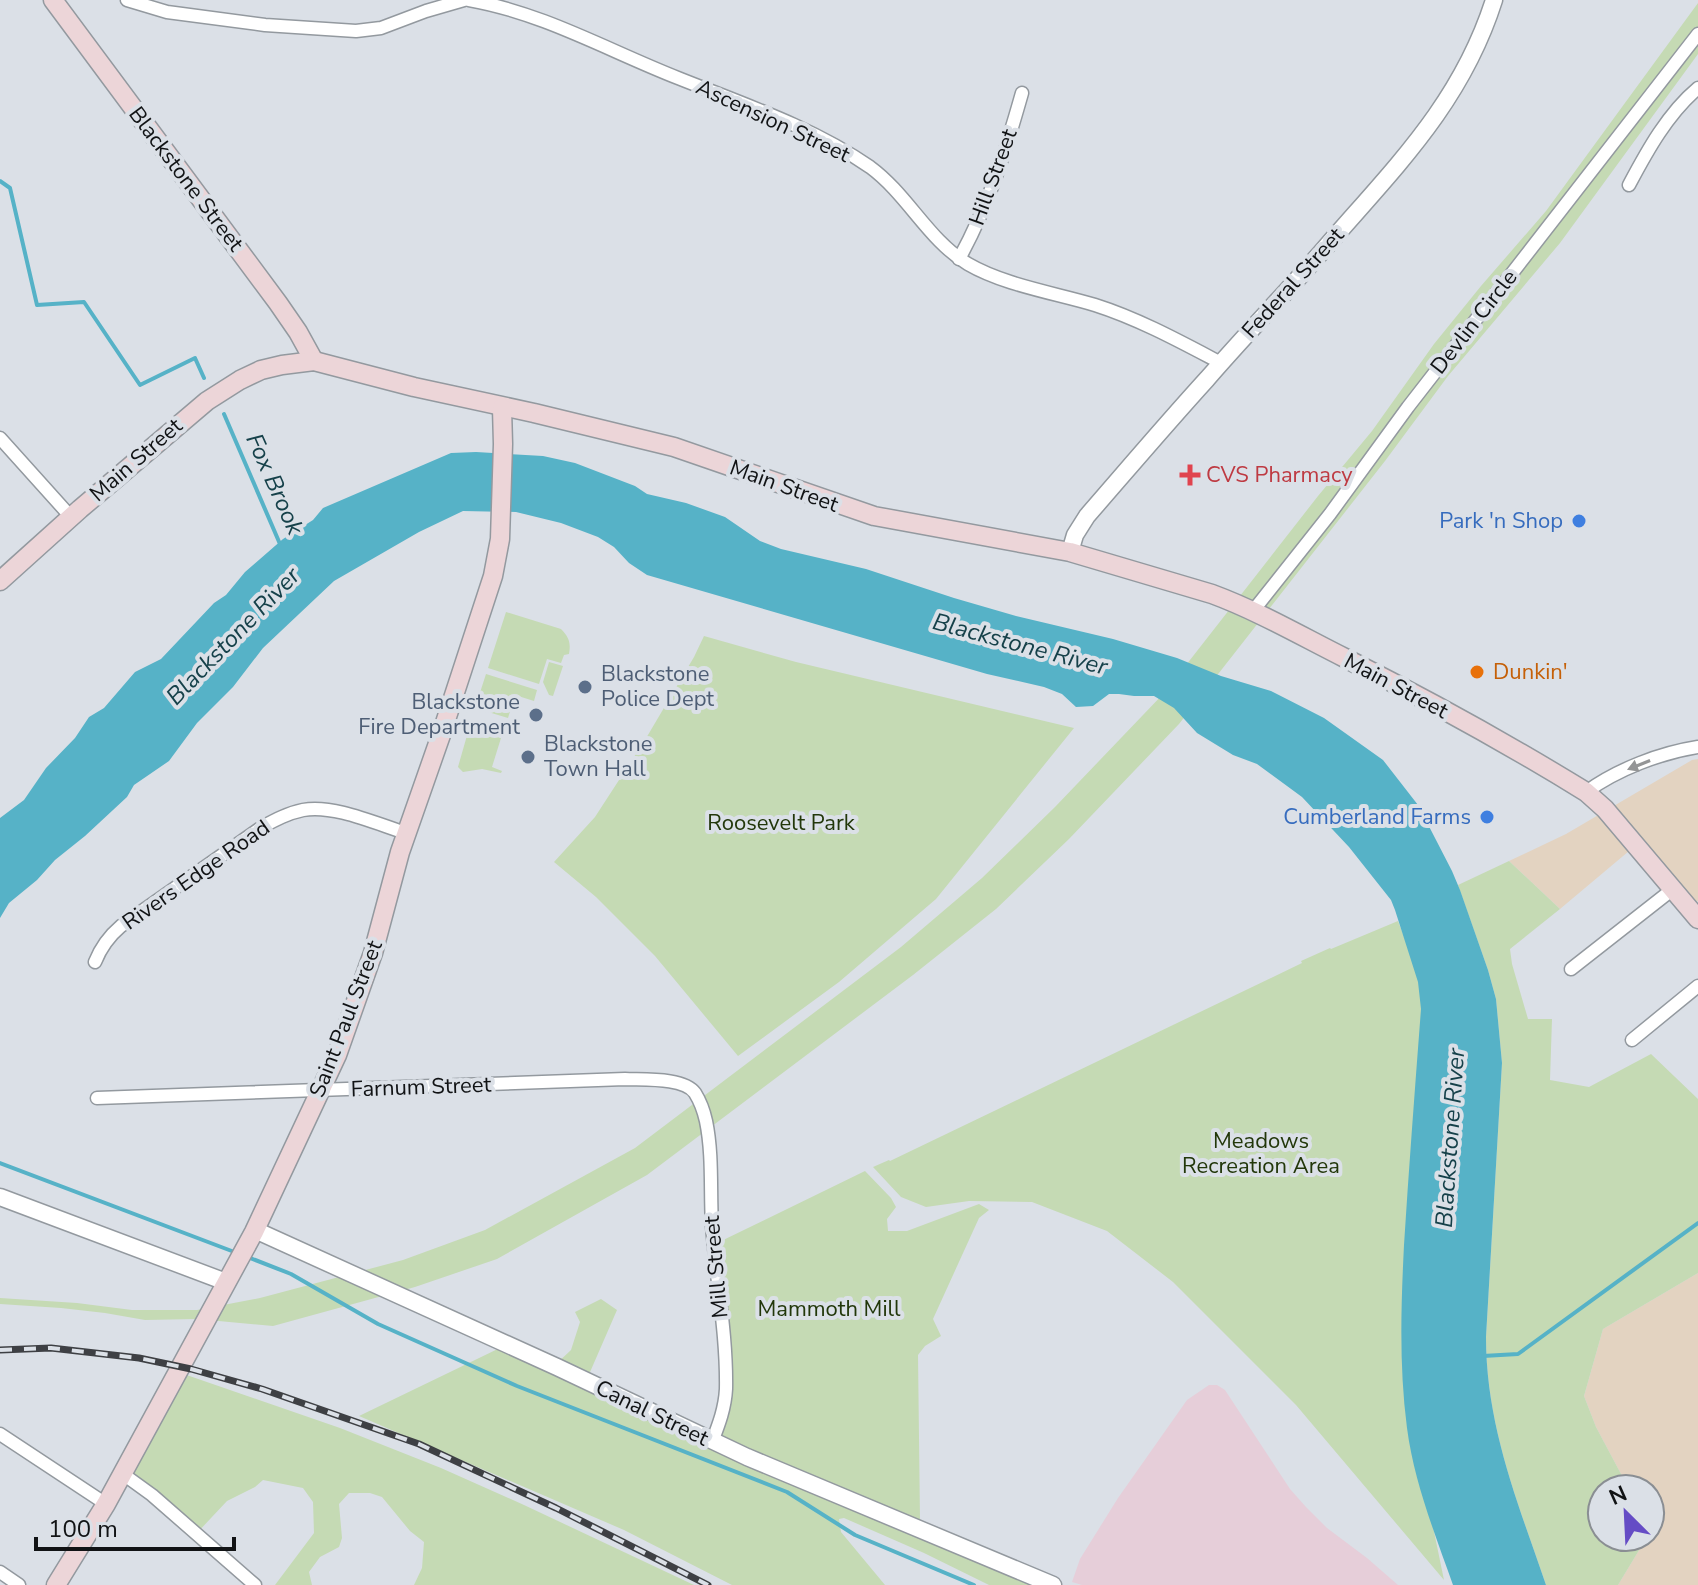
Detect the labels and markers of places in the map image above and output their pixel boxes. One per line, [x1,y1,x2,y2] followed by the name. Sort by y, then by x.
[1206,460,1353,490] place label: CVS Pharmacy
[1181,466,1199,484] marker: CVS Pharmacy
[1439,506,1563,536] place label: Park 'n Shop
[1570,512,1588,530] marker: Park 'n Shop
[1493,657,1568,687] place label: Dunkin'
[601,659,714,714] place label: Blackstone Police Dept
[1468,663,1486,681] marker: Dunkin'
[576,678,594,696] marker: Blackstone Police Dept
[358,687,520,742] place label: Blackstone Fire Department
[527,706,545,724] marker: Blackstone Fire Department
[544,729,653,784] place label: Blackstone Town Hall
[519,748,537,766] marker: Blackstone Town Hall
[1283,802,1471,832] place label: Cumberland Farms
[1478,808,1496,826] marker: Cumberland Farms

